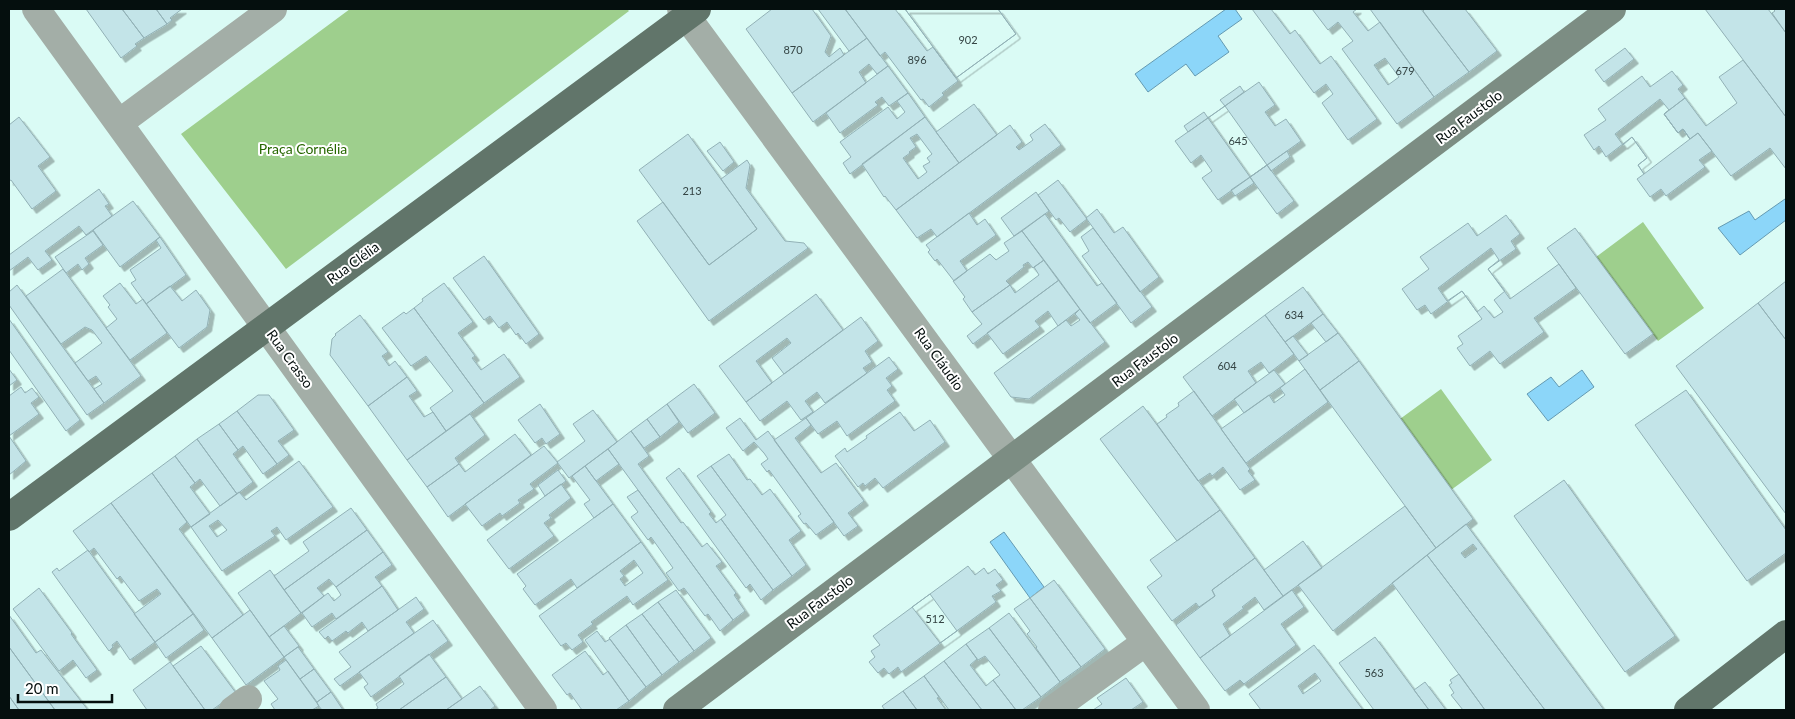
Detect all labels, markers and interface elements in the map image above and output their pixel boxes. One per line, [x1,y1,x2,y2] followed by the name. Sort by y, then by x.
[958,33,978,46] house number: 902
[783,43,803,56] house number: 870
[907,53,927,66] house number: 896
[1395,64,1415,77] house number: 679
[1432,86,1505,147] street label: Rua Faustolo
[1228,134,1248,147] house number: 645
[259,140,347,157] park label: Praça Cornélia
[682,184,702,197] house number: 213
[323,238,382,287] street label: Rua Clélia
[1284,308,1304,321] house number: 634
[911,324,968,393] street label: Rua Cláudio
[263,326,317,391] street label: Rua Crasso
[1108,329,1181,390] street label: Rua Faustolo
[1217,359,1237,372] house number: 604
[783,571,856,632] street label: Rua Faustolo
[925,612,945,625] house number: 512
[1364,666,1384,679] house number: 563
[18,672,111,704] scale bar
[25,679,59,697] text: 20 m

